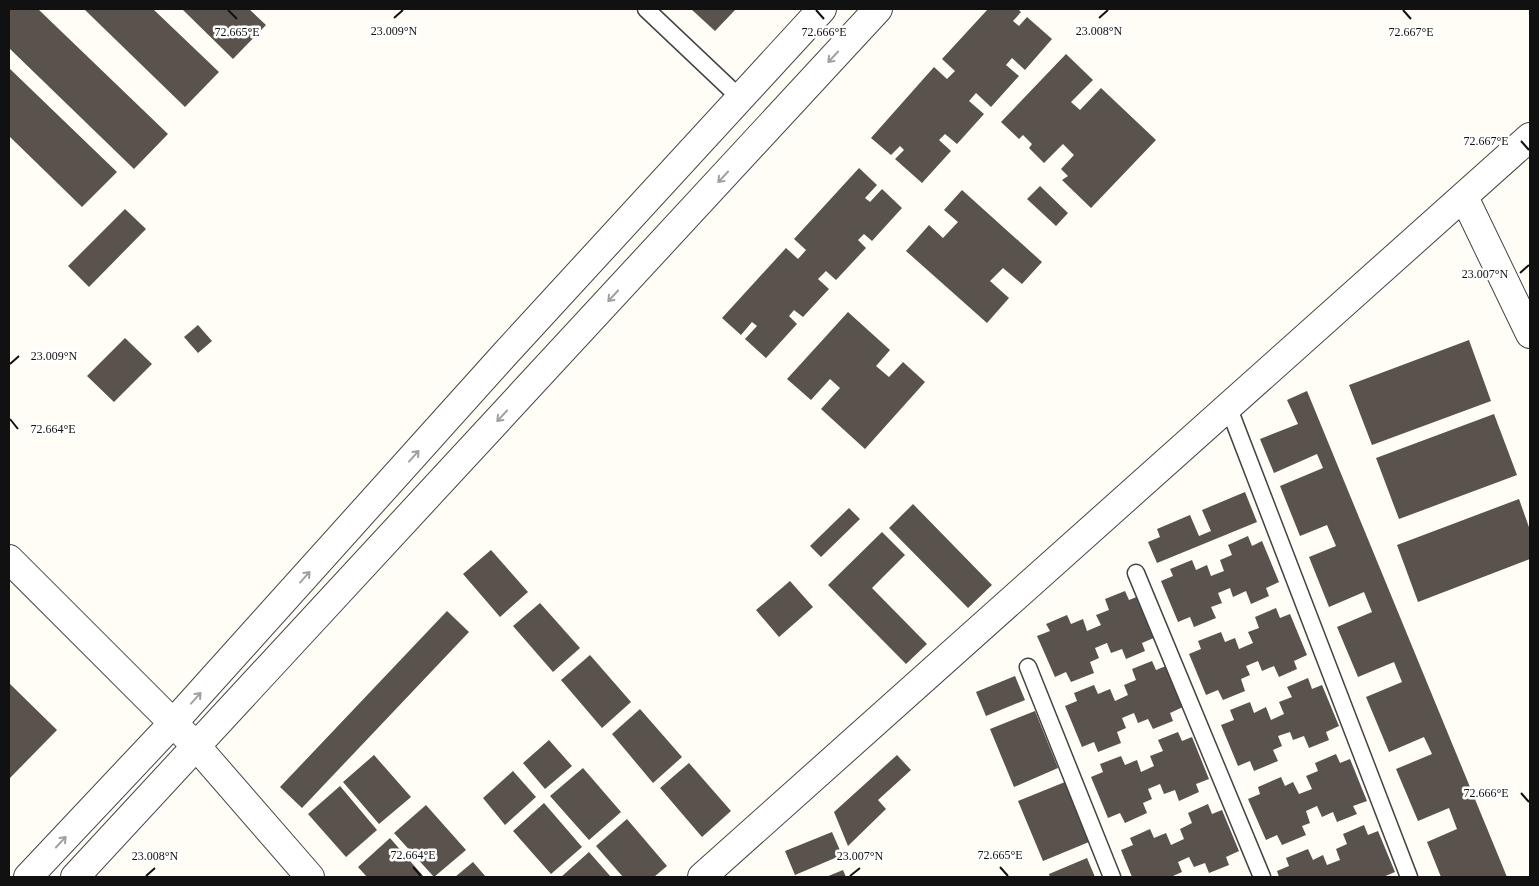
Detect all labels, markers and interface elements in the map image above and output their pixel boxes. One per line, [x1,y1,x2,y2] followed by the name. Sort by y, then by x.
[371,24,418,38] text: 23.009°N
[1076,24,1123,38] text: 23.008°N
[214,25,260,39] text: 72.665°E
[801,25,847,39] text: 72.666°E
[1388,25,1434,39] text: 72.667°E
[827,51,839,64] one-way arrow
[1463,134,1509,148] text: 72.667°E
[717,170,729,183] one-way arrow
[1462,267,1509,281] text: 23.007°N
[607,290,619,303] one-way arrow
[31,349,78,363] text: 23.009°N
[497,409,508,422] one-way arrow
[30,422,76,436] text: 72.664°E
[408,450,419,463] one-way arrow
[299,570,311,583] one-way arrow
[190,691,202,704] one-way arrow
[1463,786,1509,800] text: 72.666°E
[55,835,67,848] one-way arrow
[390,848,436,862] text: 72.664°E
[977,848,1023,862] text: 72.665°E
[132,849,179,863] text: 23.008°N
[837,849,884,863] text: 23.007°N

